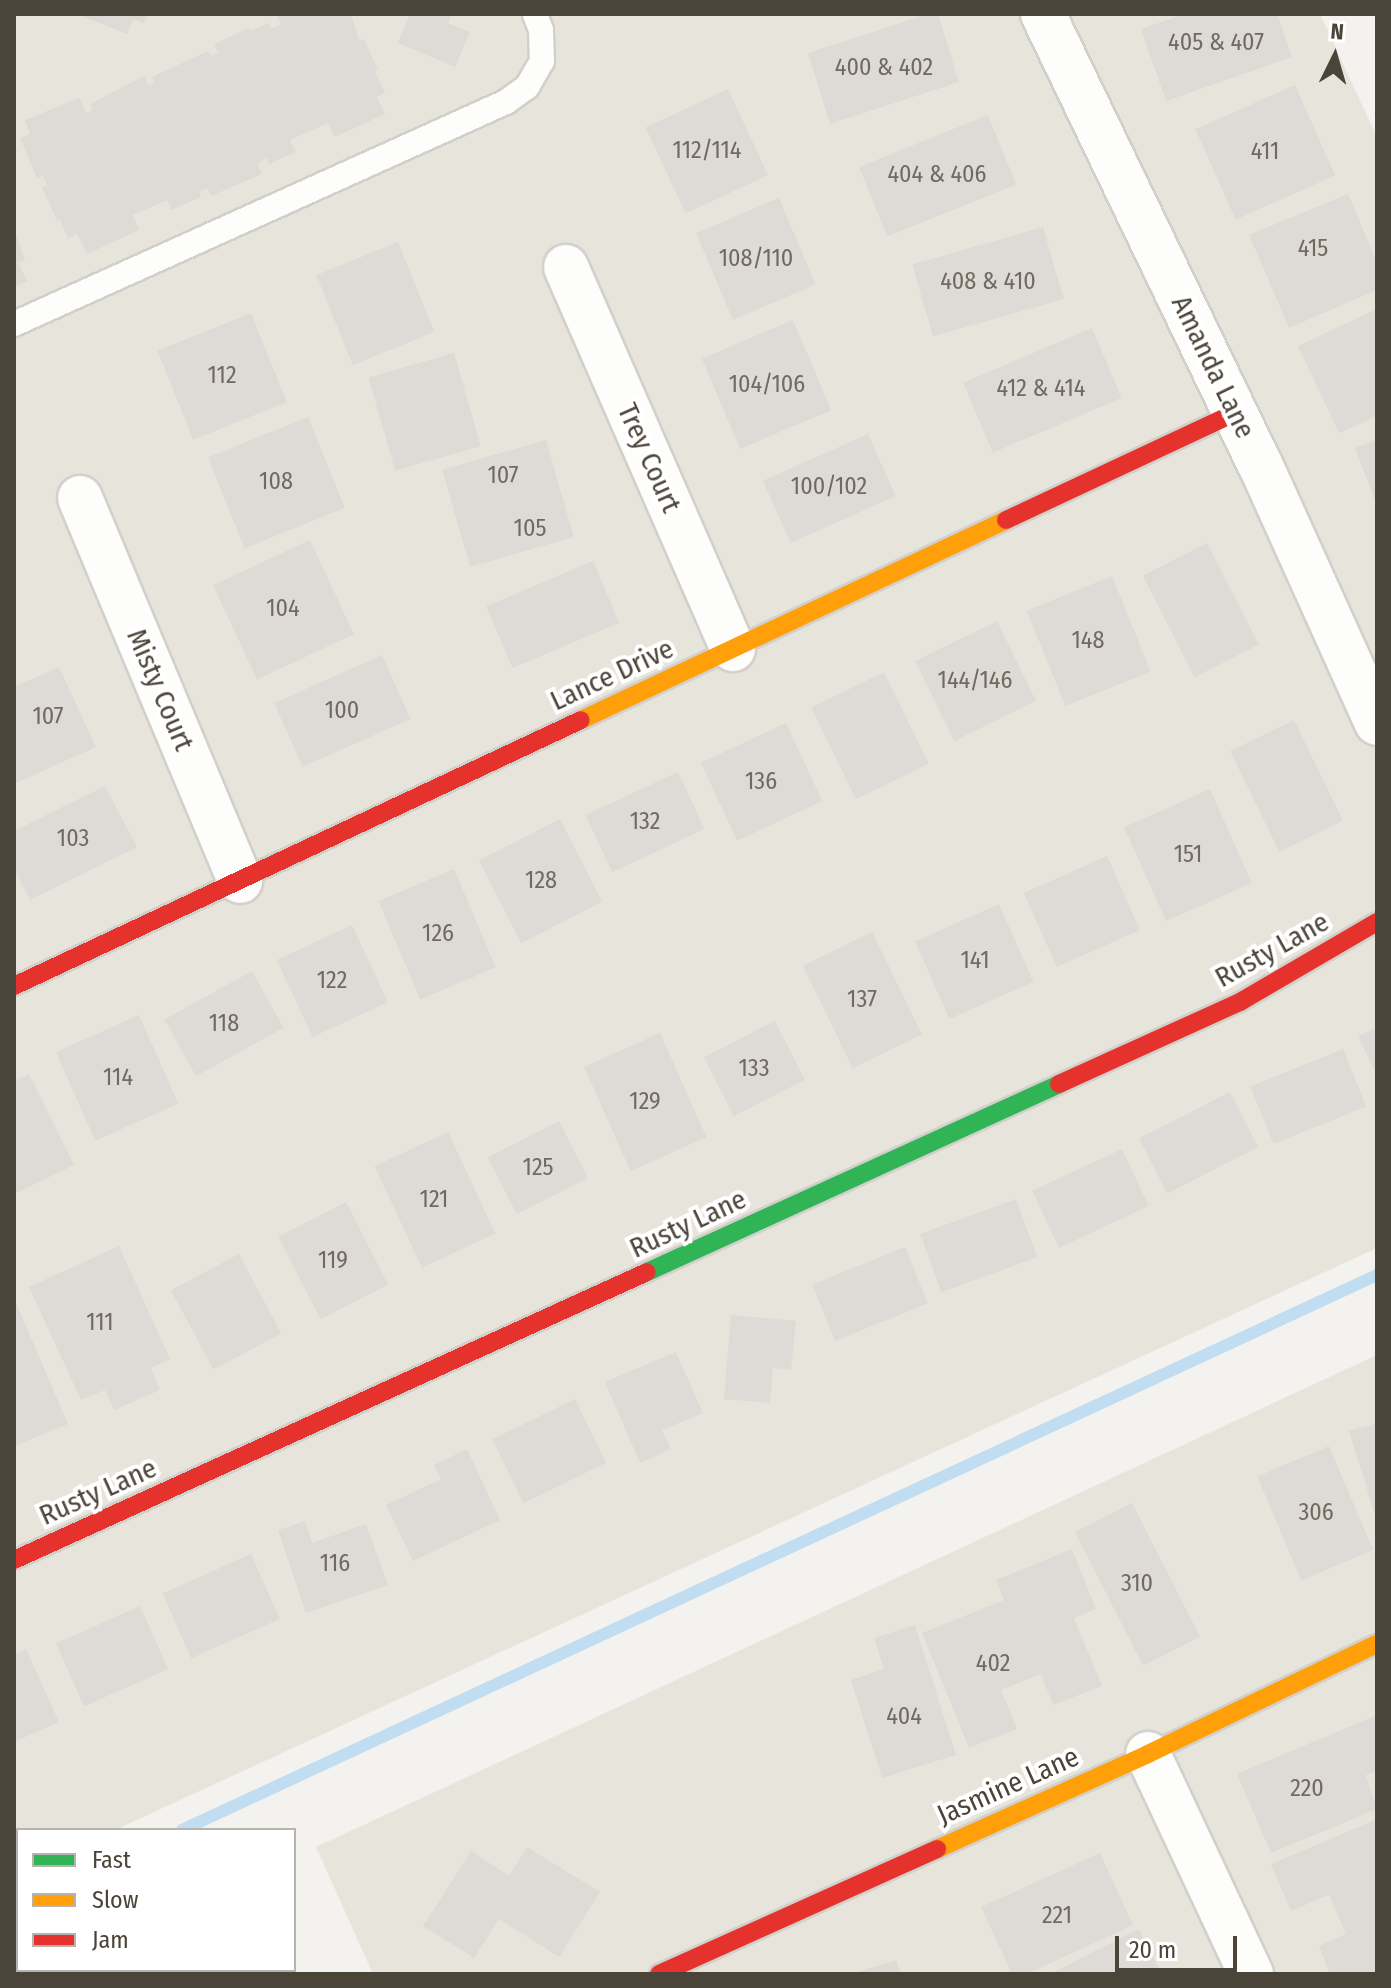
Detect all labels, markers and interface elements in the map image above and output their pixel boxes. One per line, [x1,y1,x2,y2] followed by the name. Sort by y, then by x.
[1295,16,1375,96] north arrow
[1329,18,1345,46] text: N
[1168,29,1264,57] house number: 405 & 407
[835,54,933,82] house number: 400 & 402
[673,137,741,165] house number: 112/114
[1251,138,1279,166] house number: 411
[888,161,986,189] house number: 404 & 406
[1298,235,1328,263] house number: 415
[719,245,793,273] house number: 108/110
[940,268,1036,296] house number: 408 & 410
[1164,290,1262,444] street label: Amanda Lane
[208,362,236,390] house number: 112
[729,371,805,399] house number: 104/106
[997,375,1085,403] house number: 412 & 414
[610,398,688,518] street label: Trey Court
[487,462,519,490] house number: 107
[259,468,293,496] house number: 108
[791,473,867,501] house number: 100/102
[514,515,546,543] house number: 105
[266,595,300,623] house number: 104
[119,624,201,756] street label: Misty Court
[1072,627,1104,655] house number: 148
[545,632,679,718] street label: Lance Drive
[938,667,1012,695] house number: 144/146
[325,697,359,725] house number: 100
[32,703,64,731] house number: 107
[745,768,777,796] house number: 136
[630,808,660,836] house number: 132
[57,825,89,853] house number: 103
[1174,841,1202,869] house number: 151
[525,867,557,895] house number: 128
[1209,905,1335,995] street label: Rusty Lane
[422,920,454,948] house number: 126
[960,947,990,975] house number: 141
[317,967,347,995] house number: 122
[847,986,877,1014] house number: 137
[209,1010,239,1038] house number: 118
[738,1055,770,1083] house number: 133
[103,1064,133,1092] house number: 114
[629,1088,661,1116] house number: 129
[523,1154,553,1182] house number: 125
[624,1182,752,1266] street label: Rusty Lane
[420,1186,448,1214] house number: 121
[318,1247,348,1275] house number: 119
[86,1309,114,1337] house number: 111
[34,1451,162,1533] street label: Rusty Lane
[1298,1499,1334,1527] house number: 306
[320,1550,350,1578] house number: 116
[1121,1570,1153,1598] house number: 310
[976,1650,1010,1678] house number: 402
[886,1703,922,1731] house number: 404
[932,1740,1084,1832] street label: Jasmine Lane
[1290,1775,1324,1803] house number: 220
[16,1828,296,1972] legend
[92,1846,131,1874] text: Fast
[92,1886,138,1914] text: Slow
[1042,1902,1072,1930] house number: 221
[1119,1920,1241,1970] scale bar
[92,1926,129,1954] text: Jam
[1129,1936,1176,1964] text: 20 m

